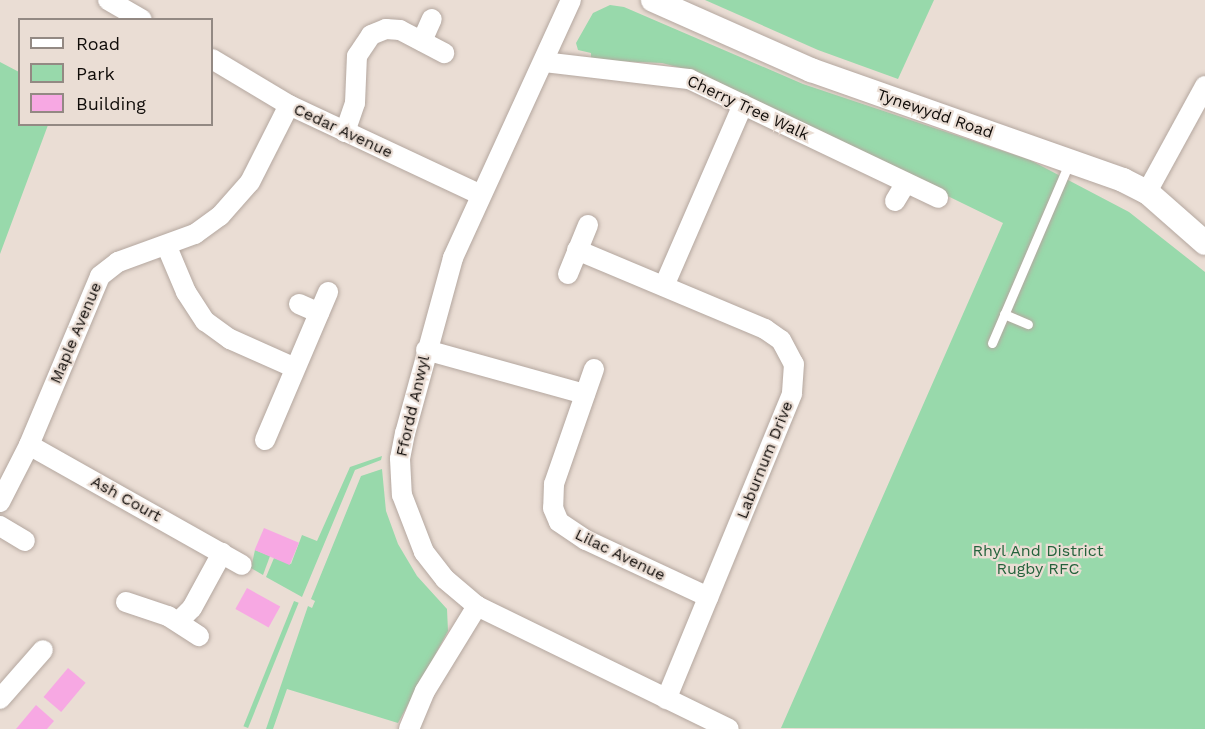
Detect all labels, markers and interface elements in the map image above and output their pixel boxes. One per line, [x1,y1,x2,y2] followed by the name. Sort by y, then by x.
[18,18,213,126] legend
[76,33,120,54] text: Road
[76,63,115,84] text: Park
[683,71,813,145] street label: Cherry Tree Walk
[874,85,996,143] street label: Tynewydd Road
[76,93,146,114] text: Building
[290,100,396,162] street label: Cedar Avenue
[46,279,106,387] street label: Maple Avenue
[392,353,434,459] street label: Ffordd Anwyl
[733,398,797,522] street label: Laburnum Drive
[87,472,165,526] street label: Ash Court
[571,525,669,585] street label: Lilac Avenue
[972,541,1104,579] park label: Rhyl And District Rugby RFC

